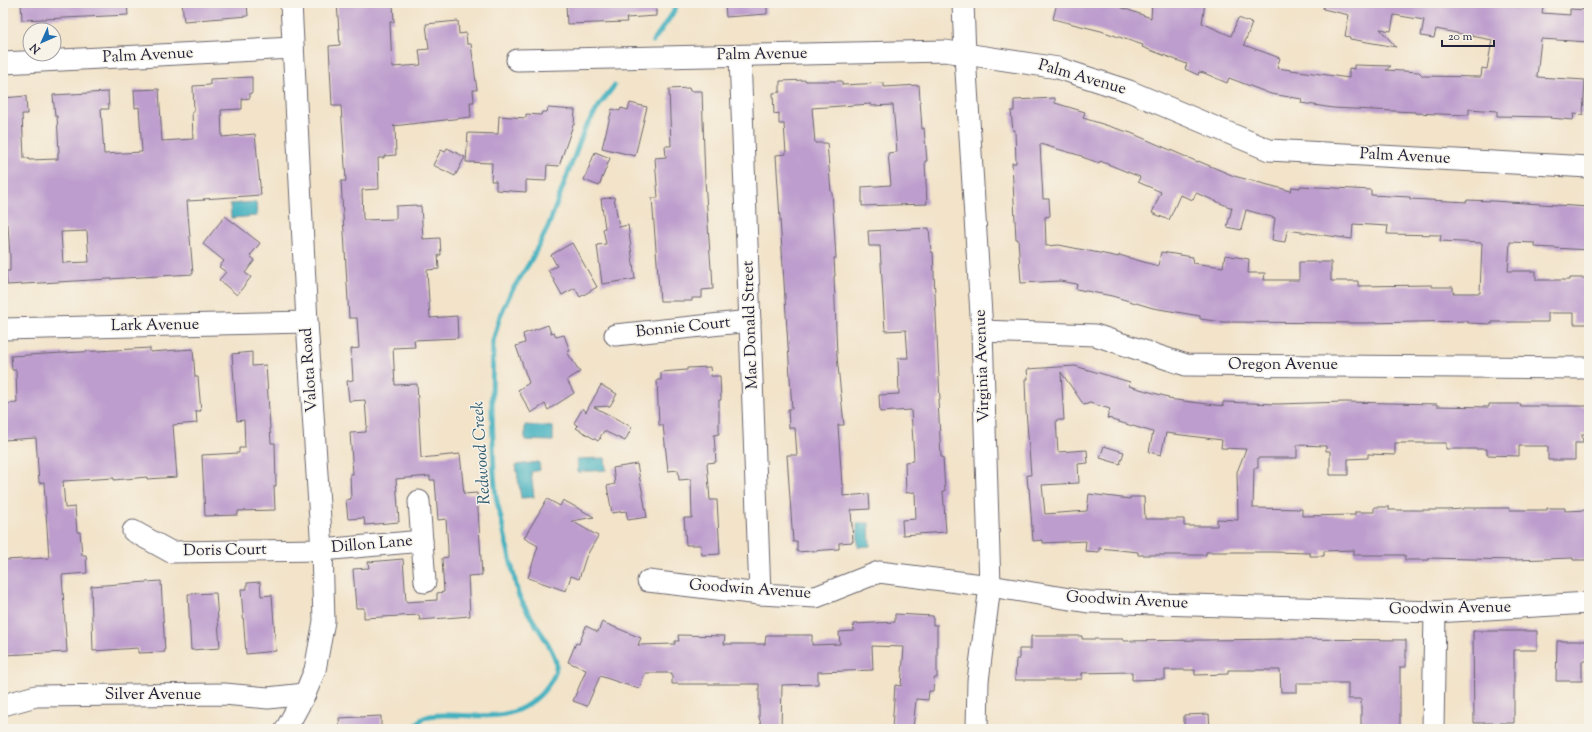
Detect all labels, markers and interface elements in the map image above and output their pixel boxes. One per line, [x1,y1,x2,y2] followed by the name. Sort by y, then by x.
[22,22,62,62] north arrow
[1442,22,1494,48] scale bar
[1448,28,1473,46] text: 20 m
[27,39,45,58] text: N
[102,42,194,70] street label: Palm Avenue
[716,43,808,67] street label: Palm Avenue
[1035,54,1129,102] street label: Palm Avenue
[1359,143,1451,171] street label: Palm Avenue
[737,260,765,390] street label: Mac Donald Street
[970,309,996,423] street label: Virginia Avenue
[635,312,732,344] street label: Bonnie Court
[111,314,199,338] street label: Lark Avenue
[296,327,324,413] street label: Valota Road
[1228,354,1338,377] street label: Oregon Avenue
[466,400,498,506] water label: Redwood Creek
[330,530,414,560] street label: Dillon Lane
[183,539,267,563] street label: Doris Court
[688,574,812,606] street label: Goodwin Avenue
[1065,586,1189,616] street label: Goodwin Avenue
[1389,596,1511,622] street label: Goodwin Avenue
[105,684,201,707] street label: Silver Avenue

